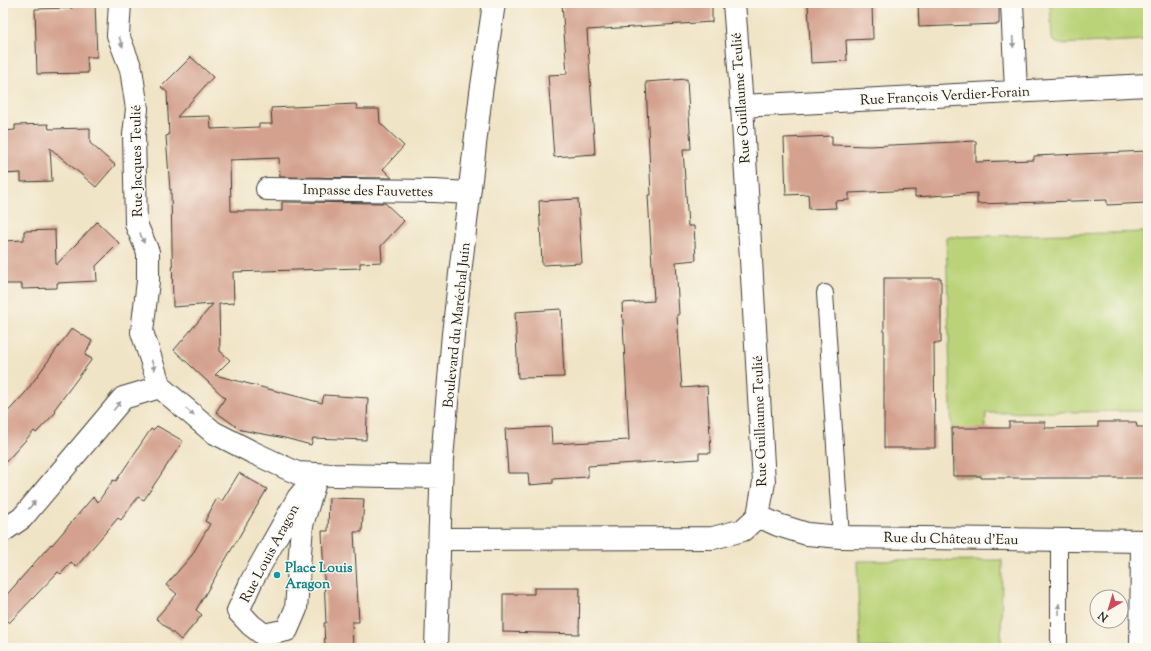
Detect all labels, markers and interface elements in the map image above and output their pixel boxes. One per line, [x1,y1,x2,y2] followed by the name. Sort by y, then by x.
[727,32,757,164] street label: Rue Guillaume Teulié
[118,36,124,48] one-way arrow
[1010,36,1017,48] one-way arrow
[860,83,1031,111] street label: Rue François Verdier-Forain
[127,105,149,217] street label: Rue Jacques Teulié
[303,181,433,203] street label: Impasse des Fauvettes
[139,232,145,243] one-way arrow
[439,241,477,409] street label: Boulevard du Maréchal Juin
[749,355,773,487] street label: Rue Guillaume Teulié
[150,359,156,371] one-way arrow
[112,401,121,412] one-way arrow
[184,407,195,416] one-way arrow
[28,500,37,511] one-way arrow
[236,501,305,607] street label: Rue Louis Aragon
[883,529,1018,551] street label: Rue du Château d'Eau
[285,559,353,595] place label: Place Louis Aragon
[272,570,282,580] marker: Place Louis Aragon
[1089,589,1129,629] north arrow
[1056,602,1062,615] one-way arrow
[1095,607,1113,626] text: N

